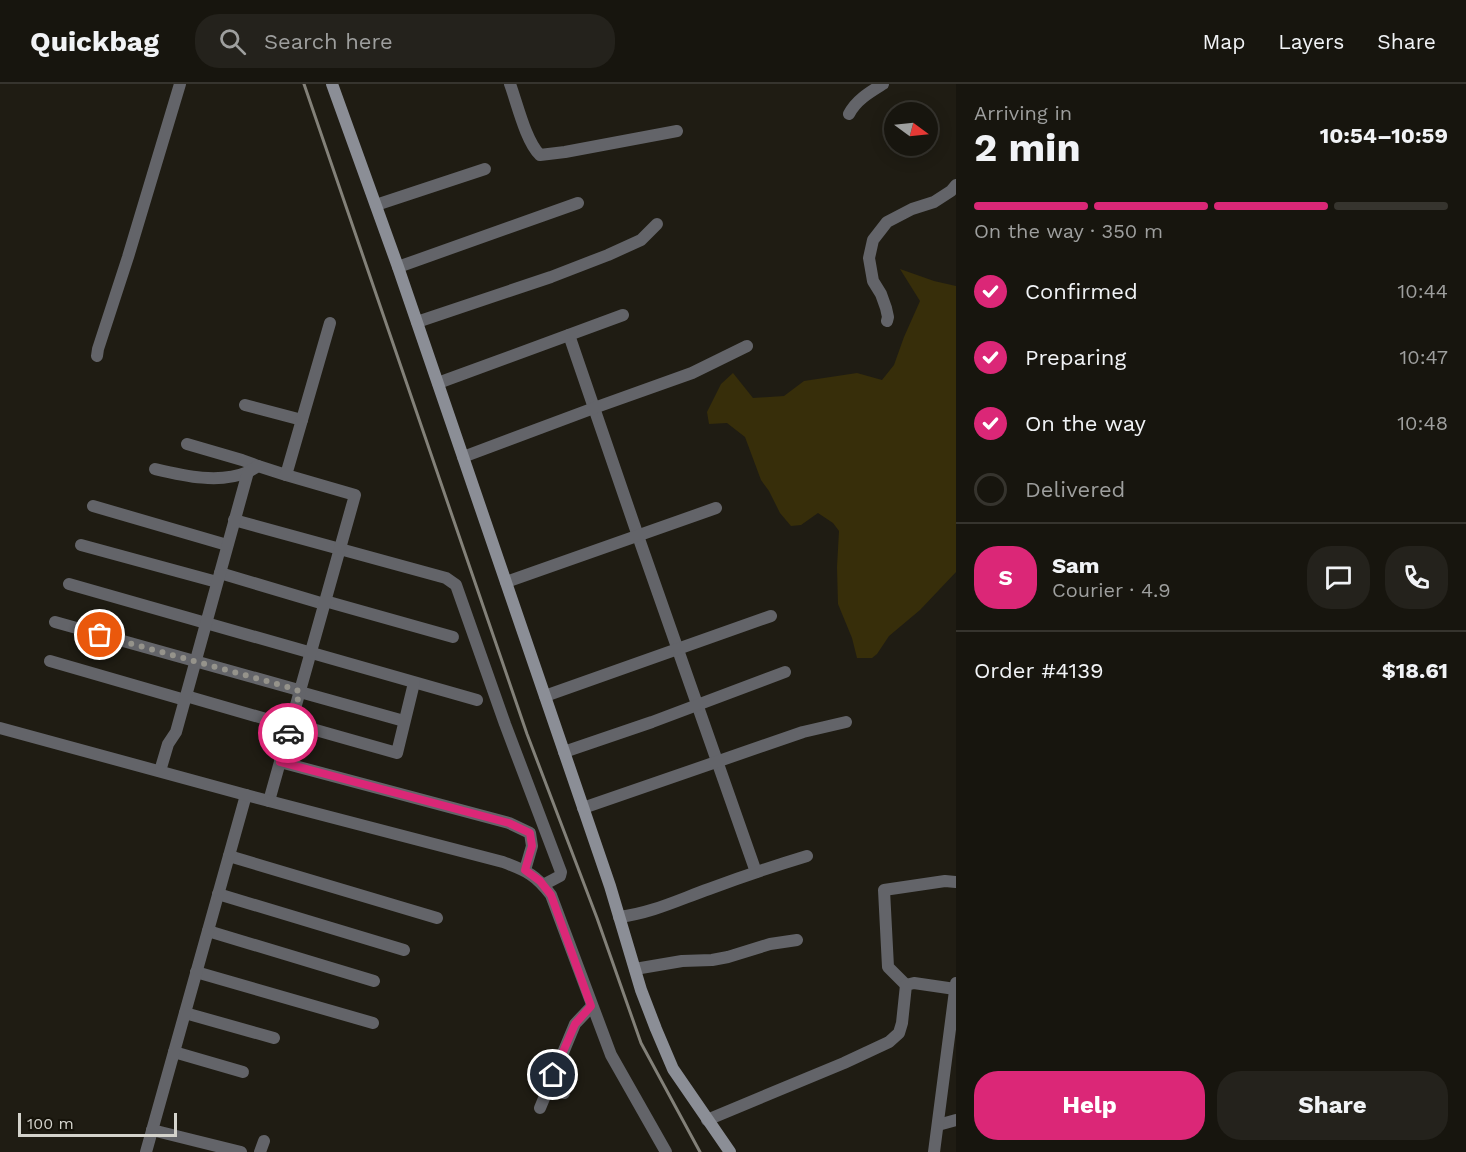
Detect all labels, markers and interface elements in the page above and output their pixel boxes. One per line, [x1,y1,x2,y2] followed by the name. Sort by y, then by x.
[195,14,615,68] search box
[30,25,159,58] text: Quickbag
[216,25,249,58] icon: search
[264,29,393,54] text: Search here
[1202,29,1245,54] text: Map
[1278,29,1344,54] text: Layers
[1377,29,1436,54] text: Share
[974,101,1072,125] text: Arriving in
[884,102,938,156] north arrow
[884,102,938,156] map controls
[1320,123,1448,148] text: 10:54–10:59
[974,125,1081,170] text: 2 min
[974,219,1163,243] text: On the way · 350 m
[974,275,1007,308] icon: check
[1025,279,1138,304] text: Confirmed
[1397,279,1448,303] text: 10:44
[974,341,1007,374] icon: check
[1025,345,1126,370] text: Preparing
[1399,345,1448,369] text: 10:47
[974,407,1007,440] icon: check
[1025,411,1146,436] text: On the way
[1397,411,1448,435] text: 10:48
[1025,477,1125,502] text: Delivered
[1307,546,1370,609] button: chat
[1385,546,1448,609] button: phone
[1052,553,1100,578] text: Sam
[998,565,1013,590] text: S
[1052,578,1171,602] text: Courier · 4.9
[74,609,125,660] pin
[83,618,116,651] icon: bag
[974,658,1104,683] text: Order #4139
[1382,658,1448,683] text: $18.61
[258,703,318,763] courier
[272,717,305,750] icon: car
[527,1049,578,1100] pin
[536,1058,569,1091] icon: home
[974,1071,1205,1140] button: Help
[1217,1071,1448,1140] button: Share
[18,1110,177,1138] scale bar
[27,1114,74,1133] text: 100 m

